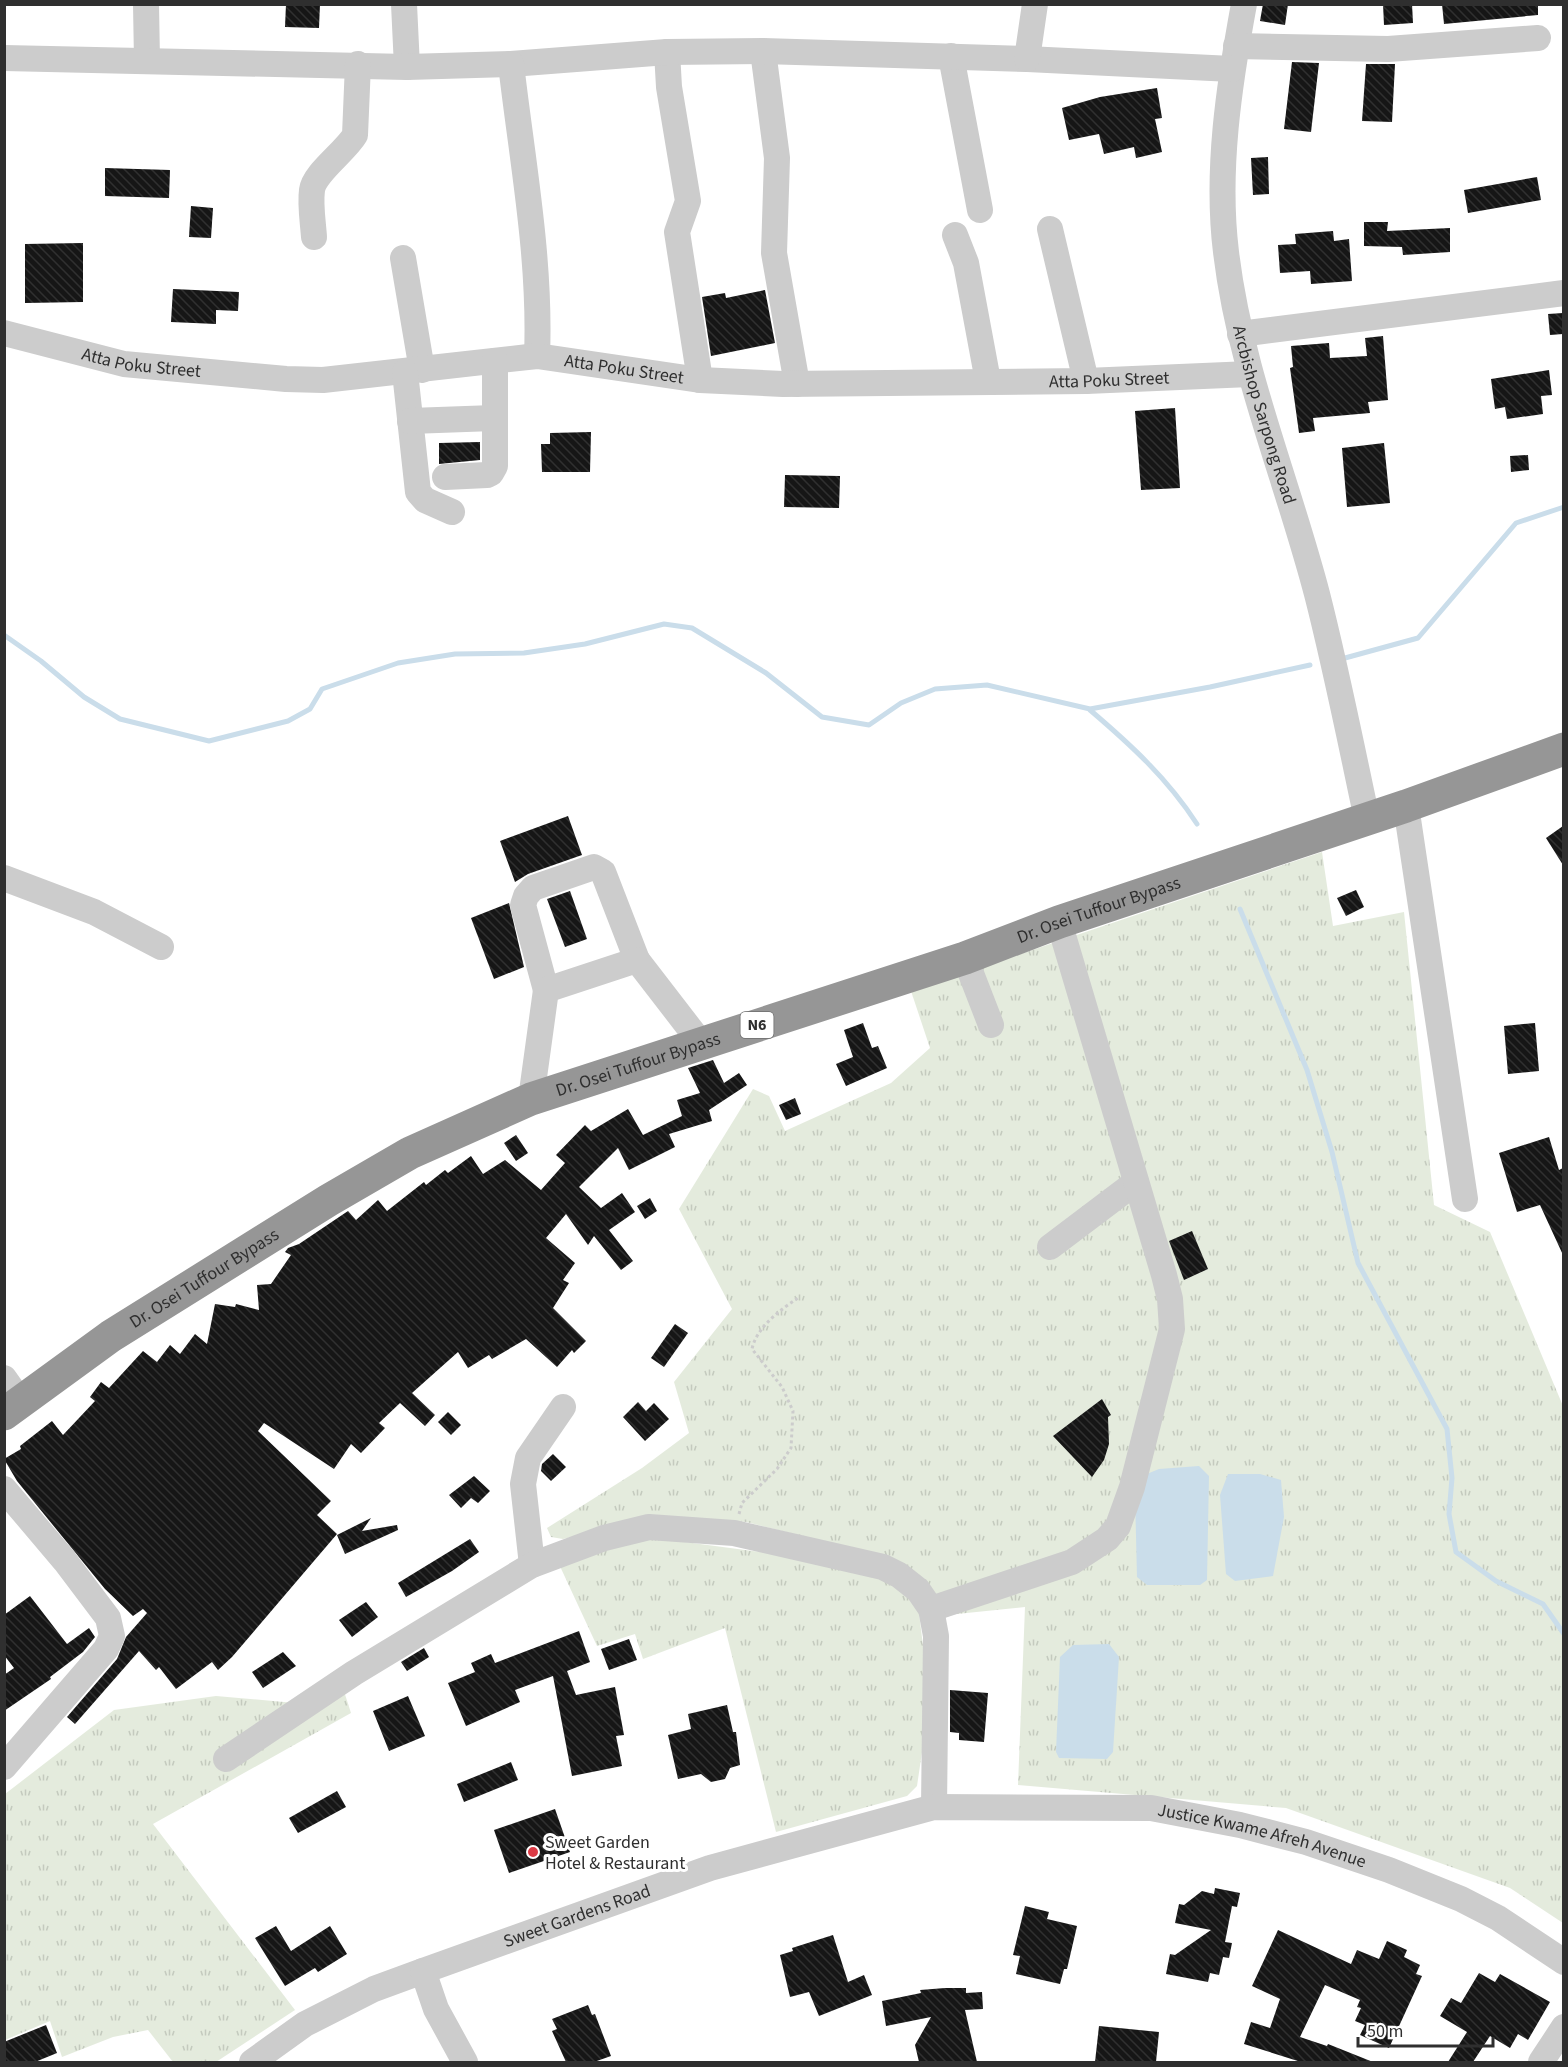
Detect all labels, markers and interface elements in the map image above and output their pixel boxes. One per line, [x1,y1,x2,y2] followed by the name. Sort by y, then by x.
[1227,323,1302,507] street label: Arcbishop Sarpong Road
[79,341,202,384] street label: Atta Poku Street
[563,348,685,390] street label: Atta Poku Street
[1049,365,1170,394] street label: Atta Poku Street
[1013,870,1184,950] street label: Dr. Osei Tuffour Bypass
[740,1012,774,1038] road number: N6
[552,1026,724,1103] street label: Dr. Osei Tuffour Bypass
[124,1222,283,1334] street label: Dr. Osei Tuffour Bypass
[1155,1797,1370,1874] street label: Justice Kwame Afreh Avenue
[545,1830,685,1876] place label: Sweet Garden Hotel & Restaurant
[526,1845,540,1859] marker: Sweet Garden Hotel & Restaurant
[500,1878,654,1954] street label: Sweet Gardens Road
[1358,2010,1493,2048] scale bar
[1367,2019,1403,2044] text: 50 m

